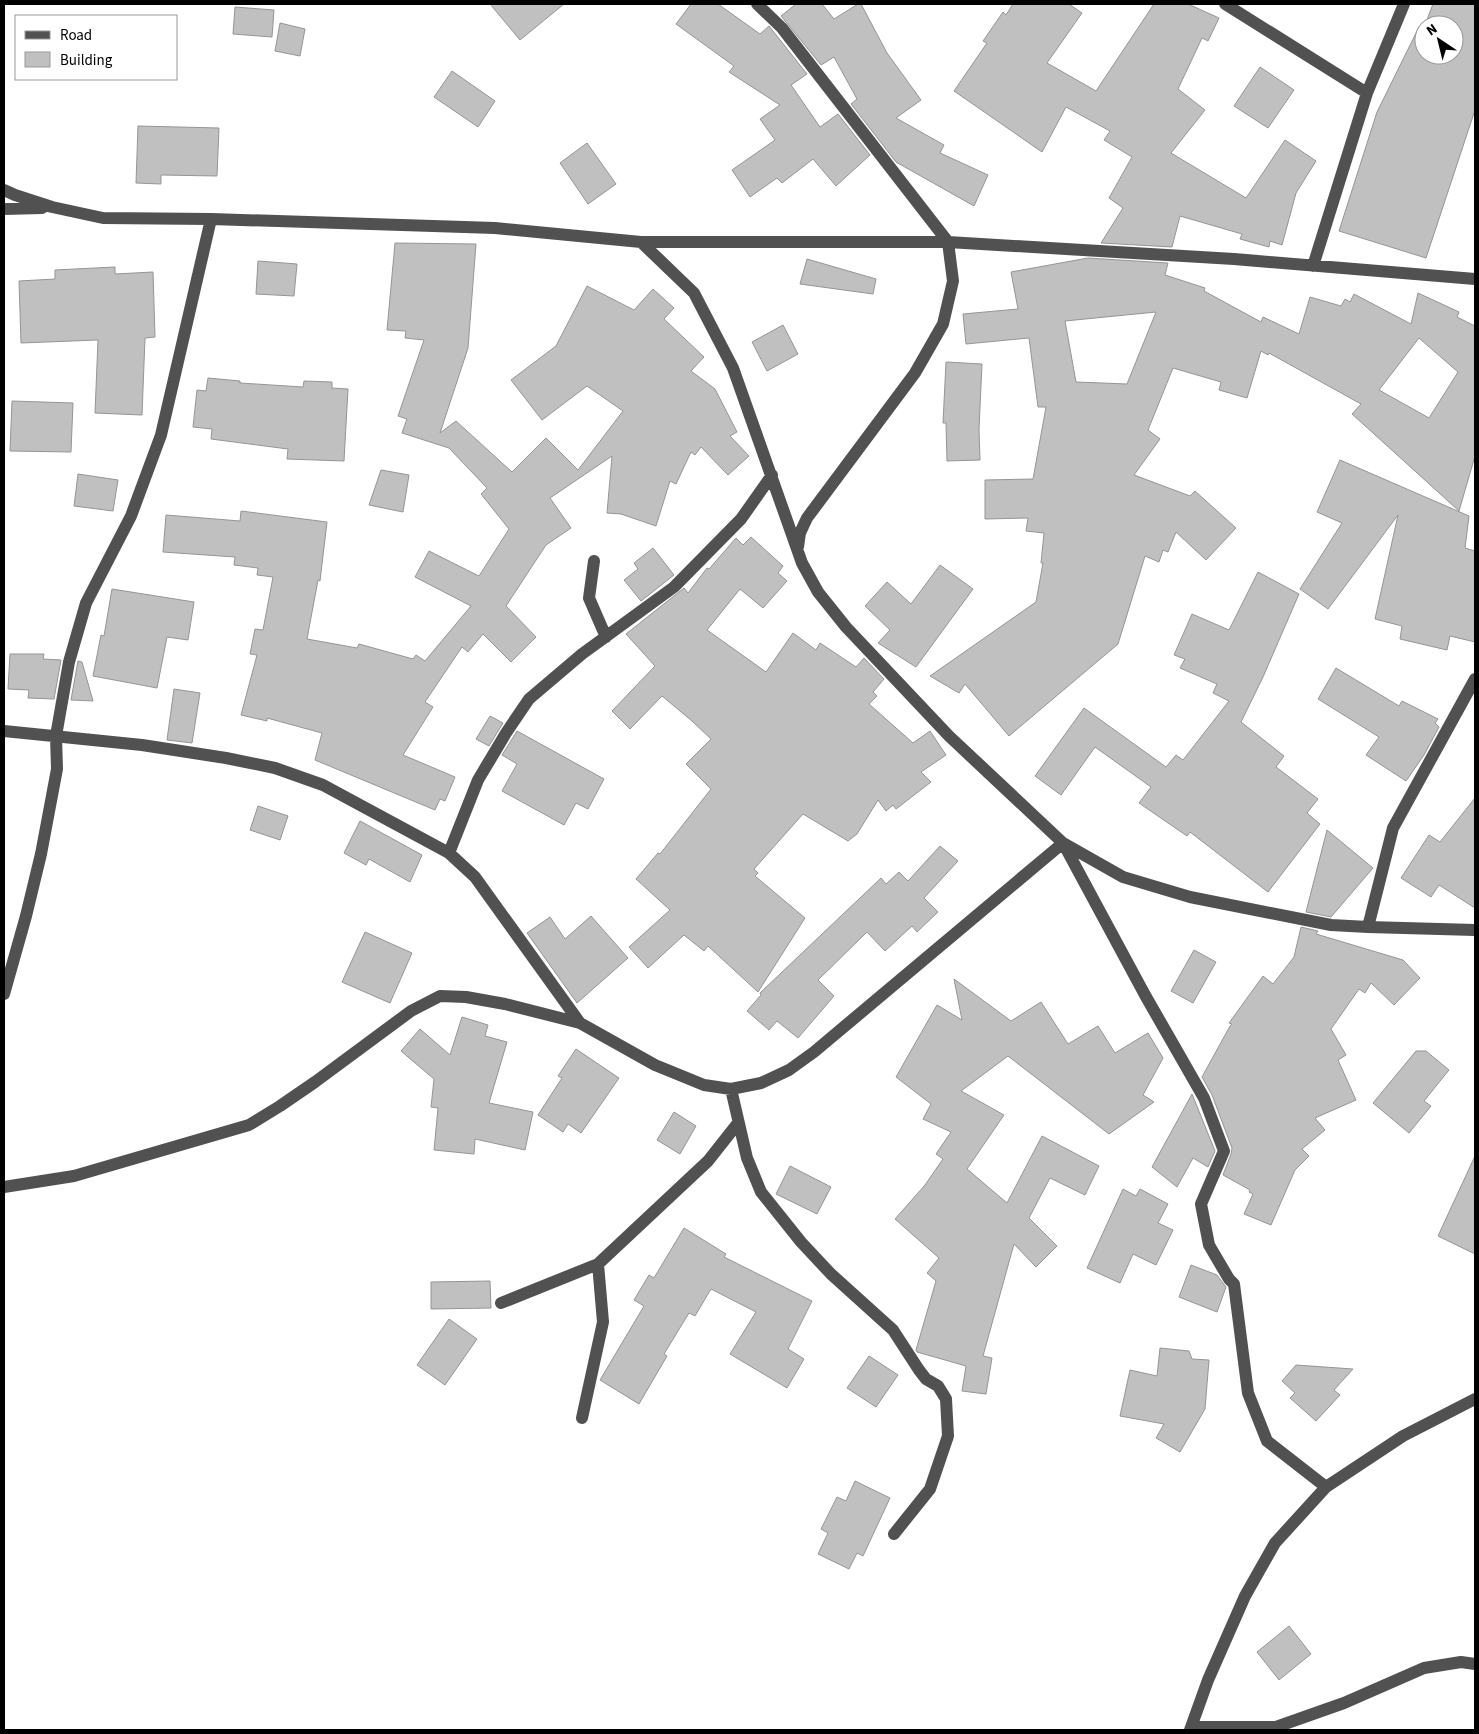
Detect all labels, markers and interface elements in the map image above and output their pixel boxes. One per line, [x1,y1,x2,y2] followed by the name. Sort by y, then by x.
[15,15,178,80] legend
[1414,15,1464,65] north arrow
[1423,19,1442,41] text: N
[60,25,92,46] text: Road
[60,50,113,71] text: Building

